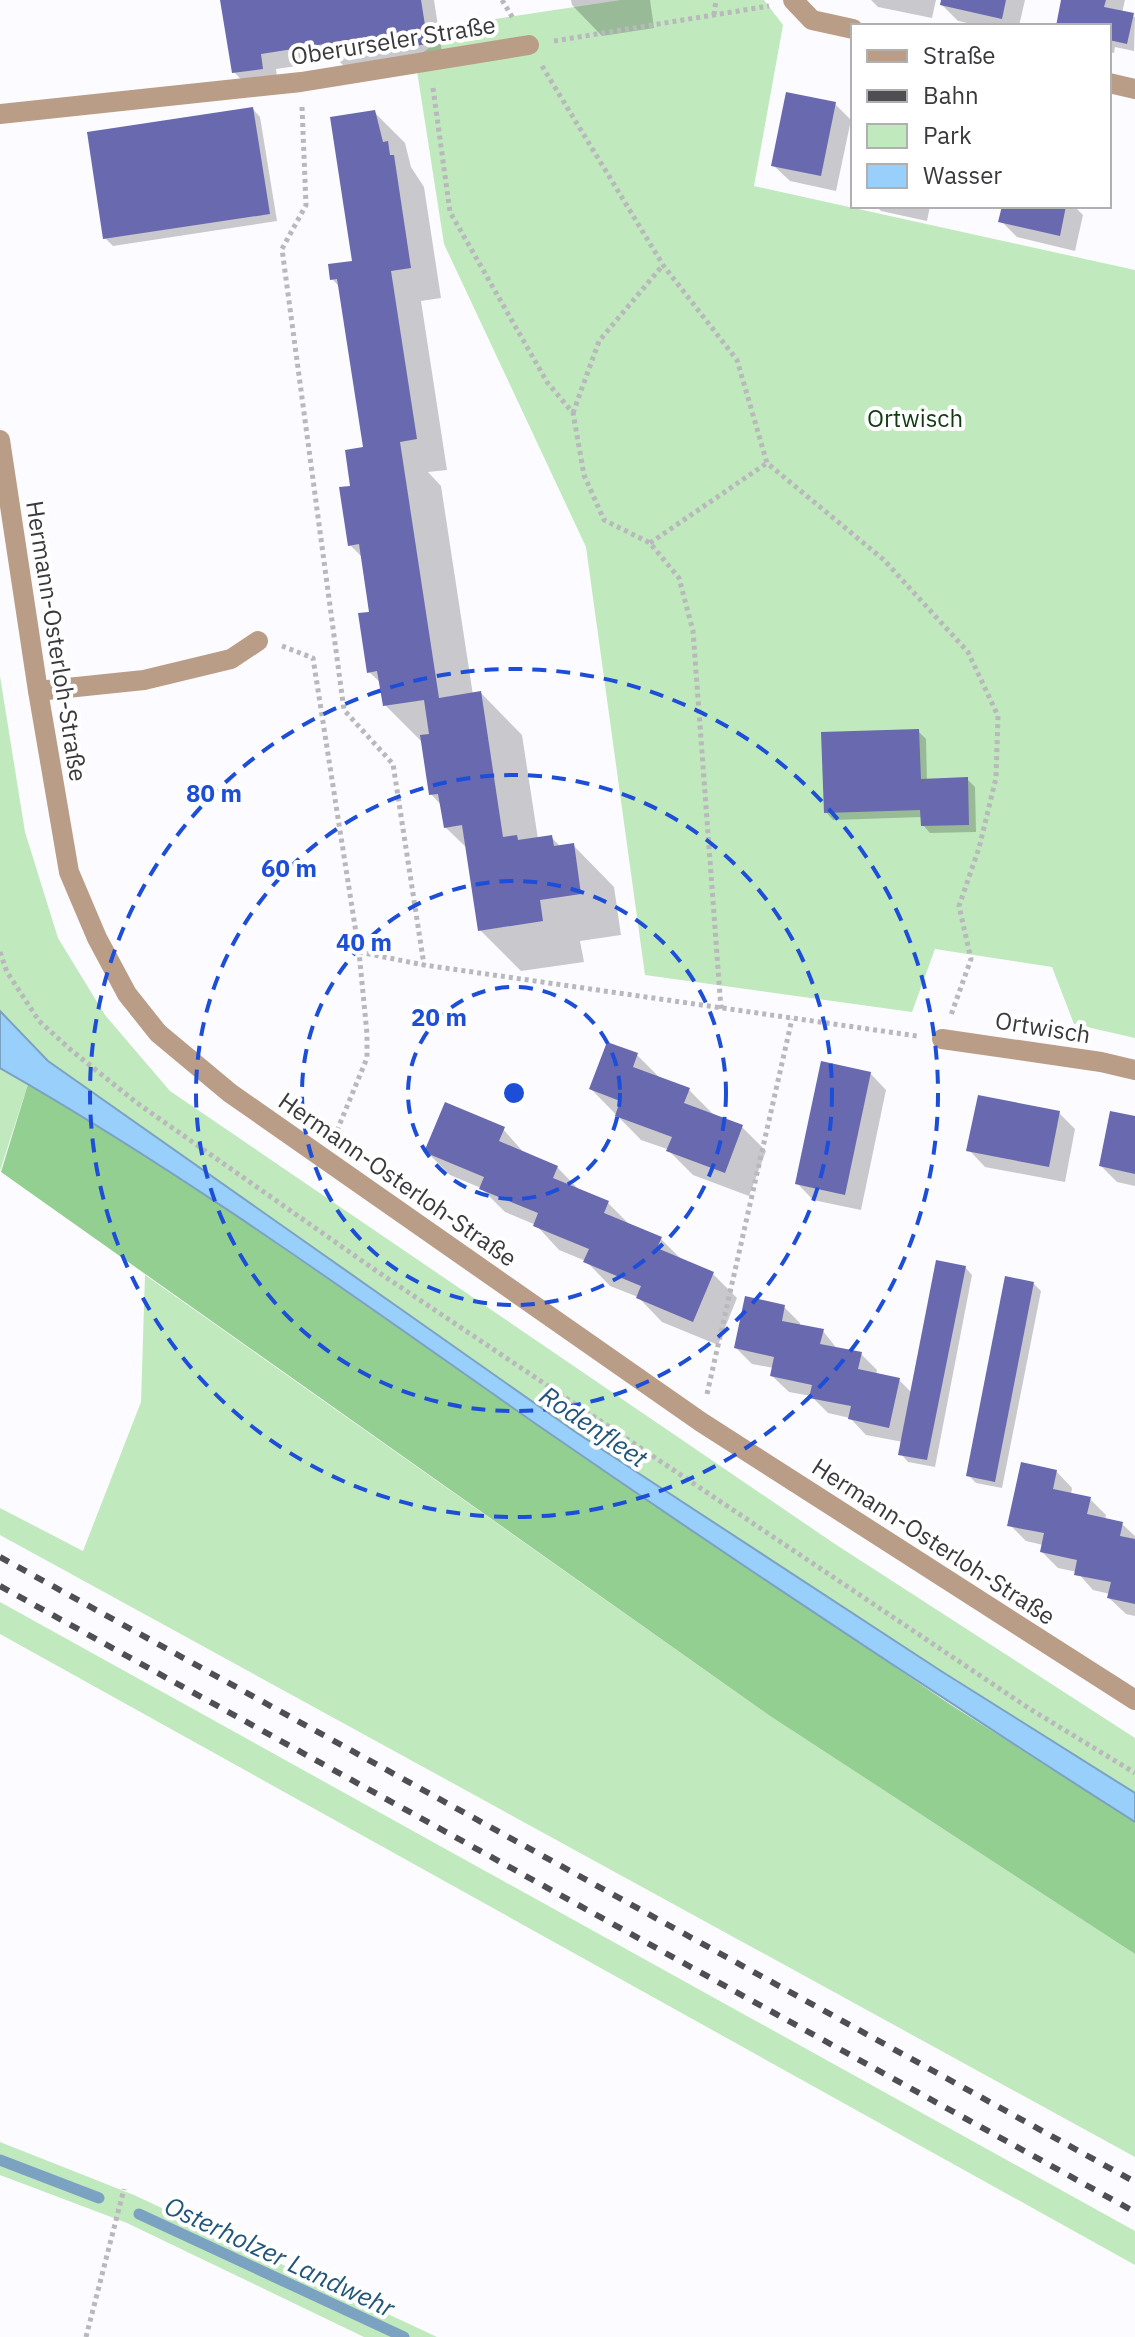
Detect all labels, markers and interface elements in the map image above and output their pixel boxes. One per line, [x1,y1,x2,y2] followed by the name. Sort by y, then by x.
[288,8,498,72] street label: Oberurseler Straße
[851,24,1111,208] legend
[923,39,995,71] text: Straße
[923,79,979,111] text: Bahn
[923,119,972,151] text: Park
[923,159,1002,191] text: Wasser
[867,402,963,434] park label: Ortwisch
[19,498,95,784] street label: Hermann-Osterloh-Straße
[186,777,242,809] text: 80 m
[261,852,317,884] text: 60 m
[336,926,392,958] text: 40 m
[411,1001,467,1033] text: 20 m
[993,1004,1093,1050] street label: Ortwisch
[500,1079,528,1107] centre of rings
[273,1084,523,1274] street label: Hermann-Osterloh-Straße
[534,1378,655,1475] water label: Rodenfleet
[806,1450,1062,1632] street label: Hermann-Osterloh-Straße
[159,2188,402,2325] water label: Osterholzer Landwehr

